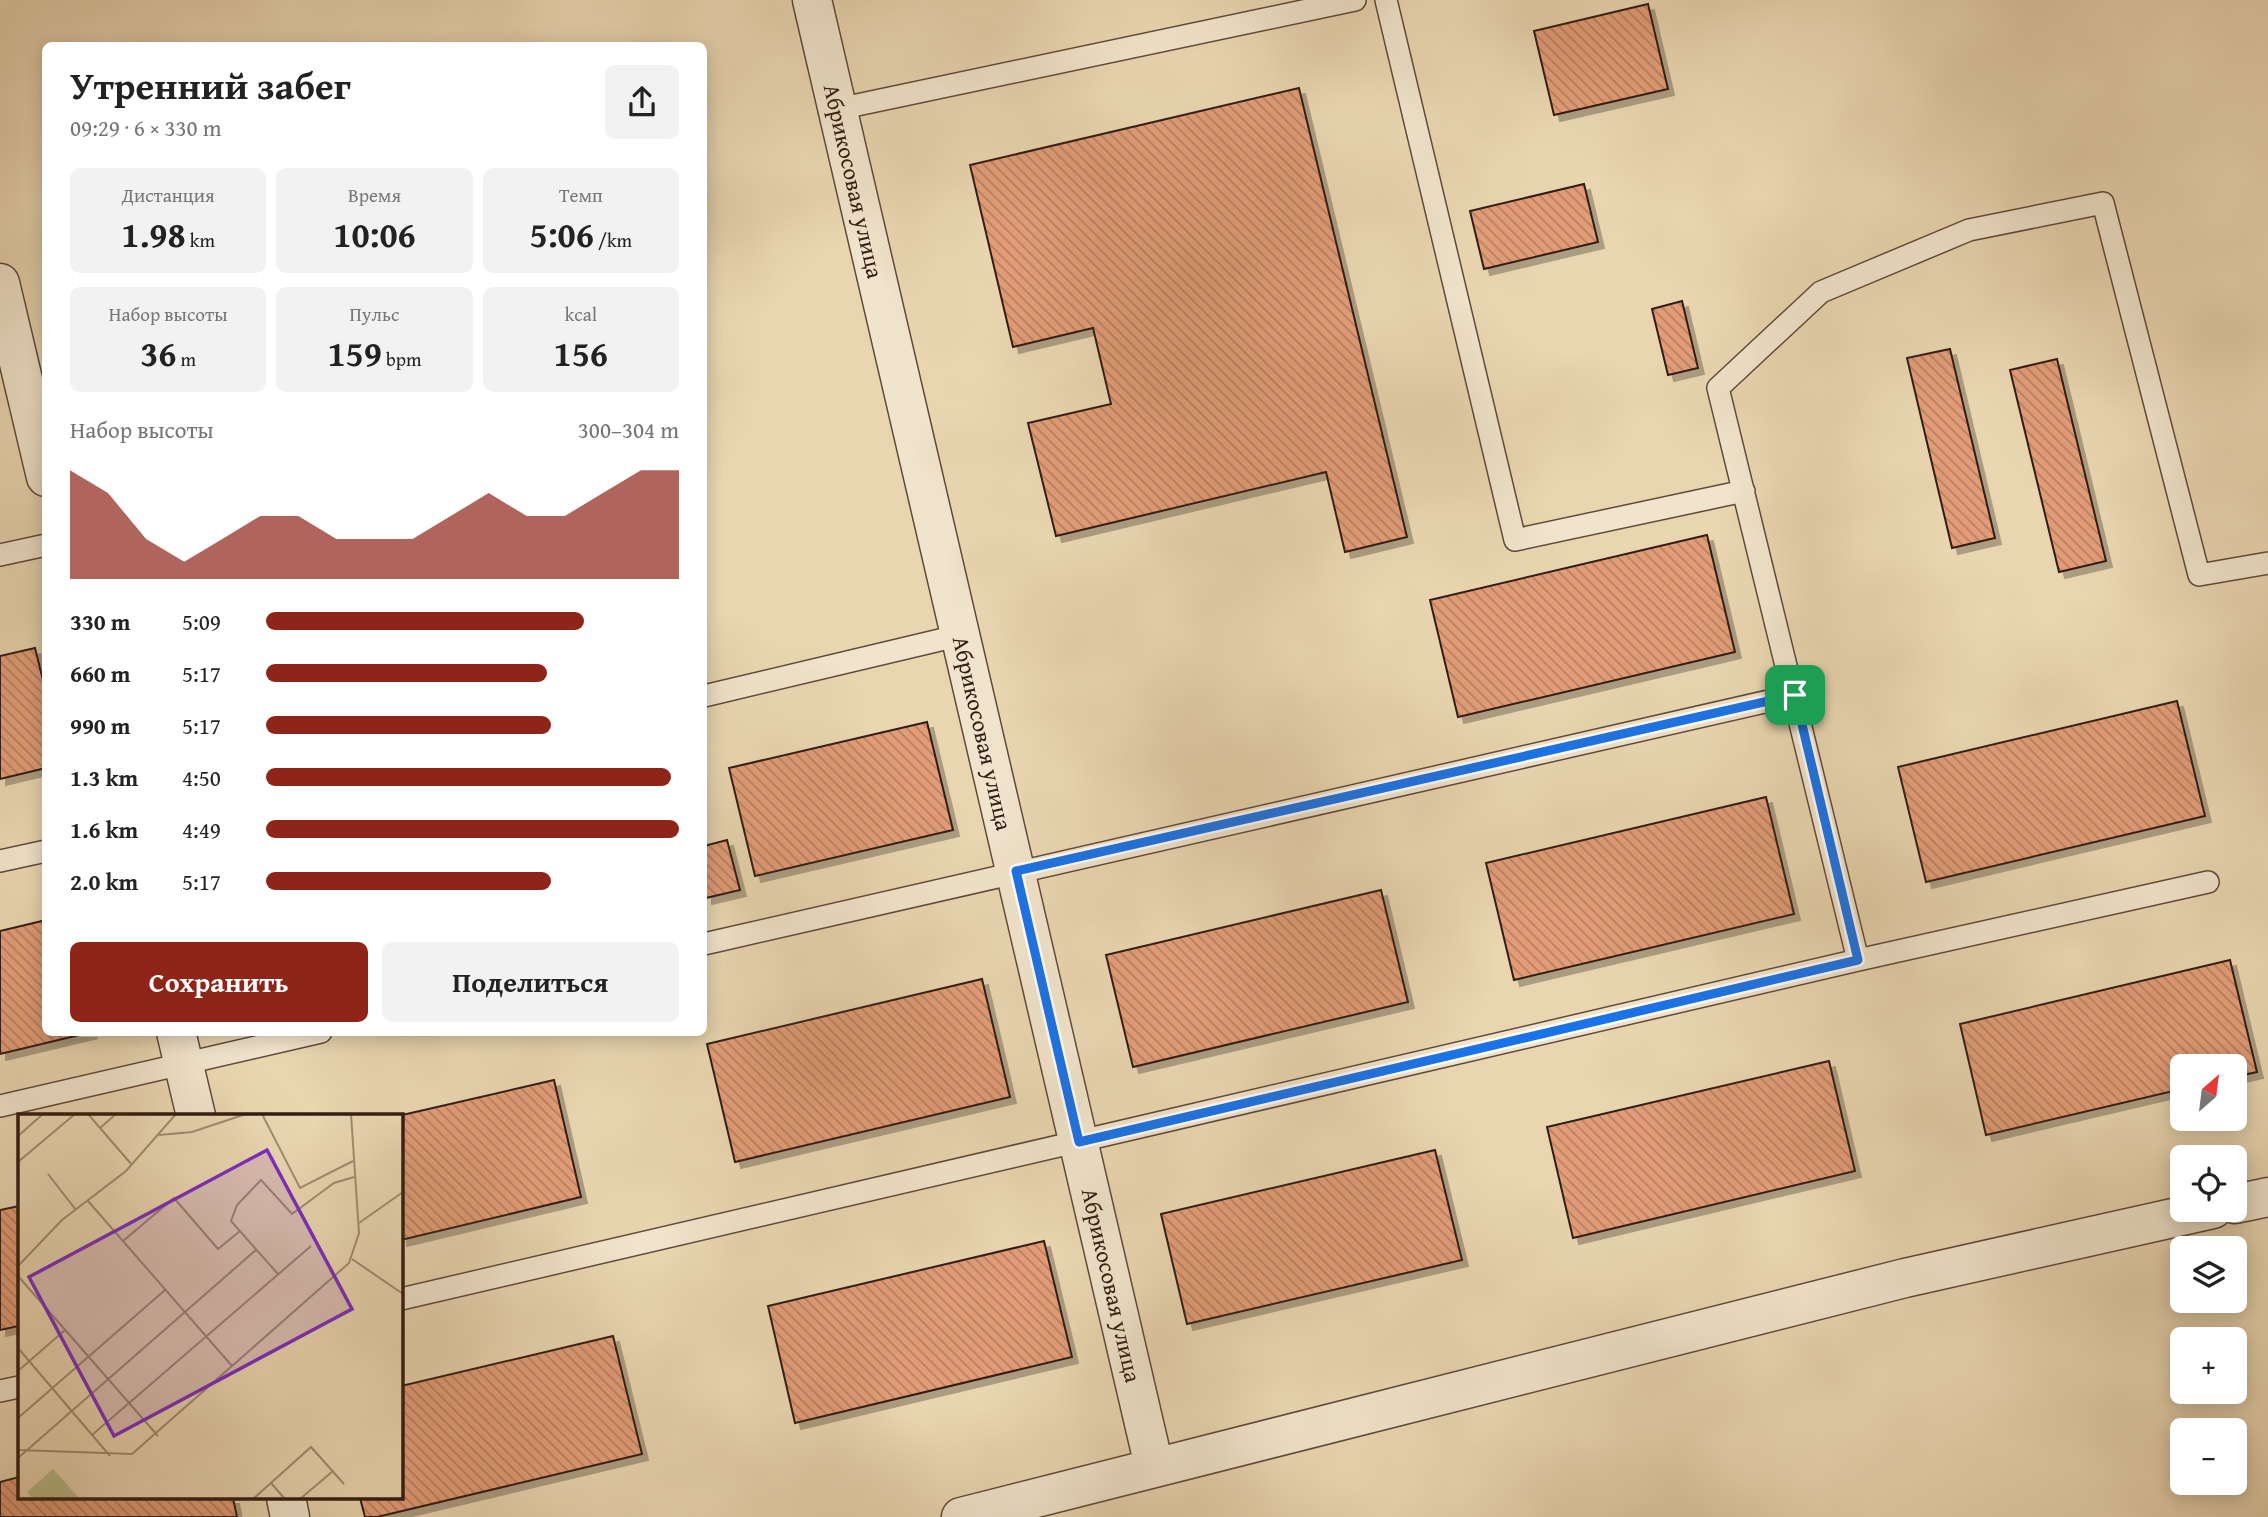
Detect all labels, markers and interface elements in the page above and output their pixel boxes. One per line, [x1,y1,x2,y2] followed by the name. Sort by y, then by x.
[70,57,351,113] text: Утренний забег
[605,65,679,139] button: share
[816,81,892,281] street label: Абрикосовая улица
[70,111,222,144] text: 09:29 · 6 × 330 m
[122,181,215,209] text: Дистанция
[348,181,401,209] text: Время
[559,181,603,209] text: Темп
[121,209,186,260] text: 1.98
[333,209,416,260] text: 10:06
[530,209,594,260] text: 5:06
[186,226,215,254] text: km
[594,226,632,254] text: /km
[109,300,228,328] text: Набор высоты
[350,300,399,328] text: Пульс
[565,300,597,328] text: kcal
[140,328,176,379] text: 36
[327,328,382,379] text: 159
[554,328,608,379] text: 156
[176,345,196,373] text: m
[382,345,422,373] text: bpm
[70,413,214,446] text: Набор высоты
[578,413,679,446] text: 300–304 m
[70,605,131,638] text: 330 m
[182,605,221,638] text: 5:09
[945,633,1021,833] street label: Абрикосовая улица
[70,657,131,690] text: 660 m
[182,657,221,690] text: 5:17
[1765,665,1825,725] pin
[1776,676,1814,714] icon: arrive
[70,709,131,742] text: 990 m
[182,709,221,742] text: 5:17
[70,761,138,794] text: 1.3 km
[182,761,221,794] text: 4:50
[70,813,138,846] text: 1.6 km
[182,813,221,846] text: 4:49
[70,865,138,898] text: 2.0 km
[182,865,221,898] text: 5:17
[70,942,368,1022] button: Сохранить
[382,942,679,1022] button: Поделиться
[2170,1054,2247,1130] north arrow
[2170,1054,2247,1495] map controls
[18,1114,402,1500] inset map
[2170,1145,2247,1222] button: locate
[1074,1185,1150,1385] street label: Абрикосовая улица
[2170,1236,2247,1313] button: layers
[2170,1327,2247,1404] button: +
[2170,1418,2247,1495] button: −

